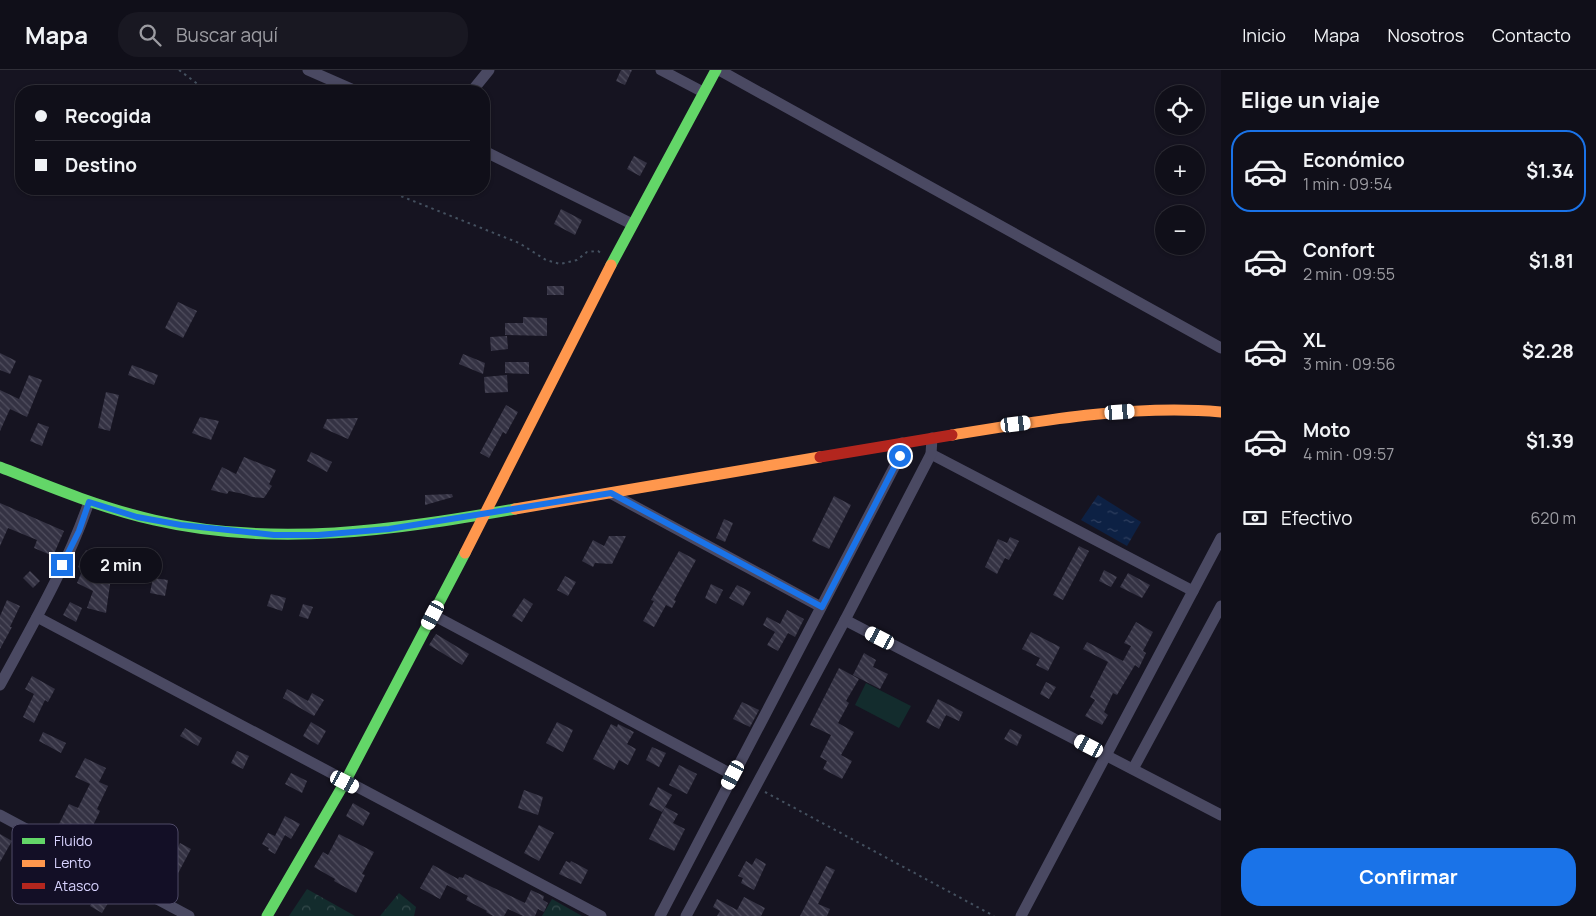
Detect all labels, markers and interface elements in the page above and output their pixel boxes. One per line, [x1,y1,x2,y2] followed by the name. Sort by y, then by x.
[118,12,468,57] search box
[25,18,88,51] text: Mapa
[136,21,164,49] icon: search
[176,22,278,48] text: Buscar aquí
[1242,23,1286,47] text: Inicio
[1314,23,1360,47] text: Mapa
[1388,23,1464,47] text: Nosotros
[1492,23,1571,47] text: Contacto
[1155,85,1205,255] map controls
[1155,85,1205,135] button: locate
[1241,85,1380,115] text: Elige un viaje
[65,103,151,129] text: Recogida
[1155,145,1205,195] button: +
[1303,147,1405,173] text: Económico
[1243,149,1288,194] icon: car
[65,152,137,178] text: Destino
[1526,158,1574,184] text: $1.34
[1303,173,1392,195] text: 1 min · 09:54
[1155,205,1205,255] button: −
[1303,237,1375,263] text: Confort
[1243,239,1288,284] icon: car
[1529,248,1574,274] text: $1.81
[1303,263,1395,285] text: 2 min · 09:55
[1303,327,1326,353] text: XL
[1243,329,1288,374] icon: car
[1522,338,1574,364] text: $2.28
[1303,353,1396,375] text: 3 min · 09:56
[1104,403,1135,421] car
[1000,415,1031,433] car
[1303,417,1350,443] text: Moto
[1243,419,1288,464] icon: car
[1526,428,1574,454] text: $1.39
[1303,443,1394,465] text: 4 min · 09:57
[889,445,911,467] route start
[1241,504,1269,532] icon: cash
[1281,505,1352,531] text: Efectivo
[1530,507,1576,529] text: 620 m
[80,548,162,582] callout: 2 min
[51,554,73,576] route end
[100,554,142,576] text: 2 min
[419,598,446,632] car
[863,625,896,651] car
[1072,732,1105,760] car
[719,758,746,792] car
[328,768,361,796] car
[12,824,178,904] legend
[54,831,92,850] text: Fluido
[1241,848,1576,906] button: Confirmar
[54,853,91,872] text: Lento
[54,876,99,895] text: Atasco

